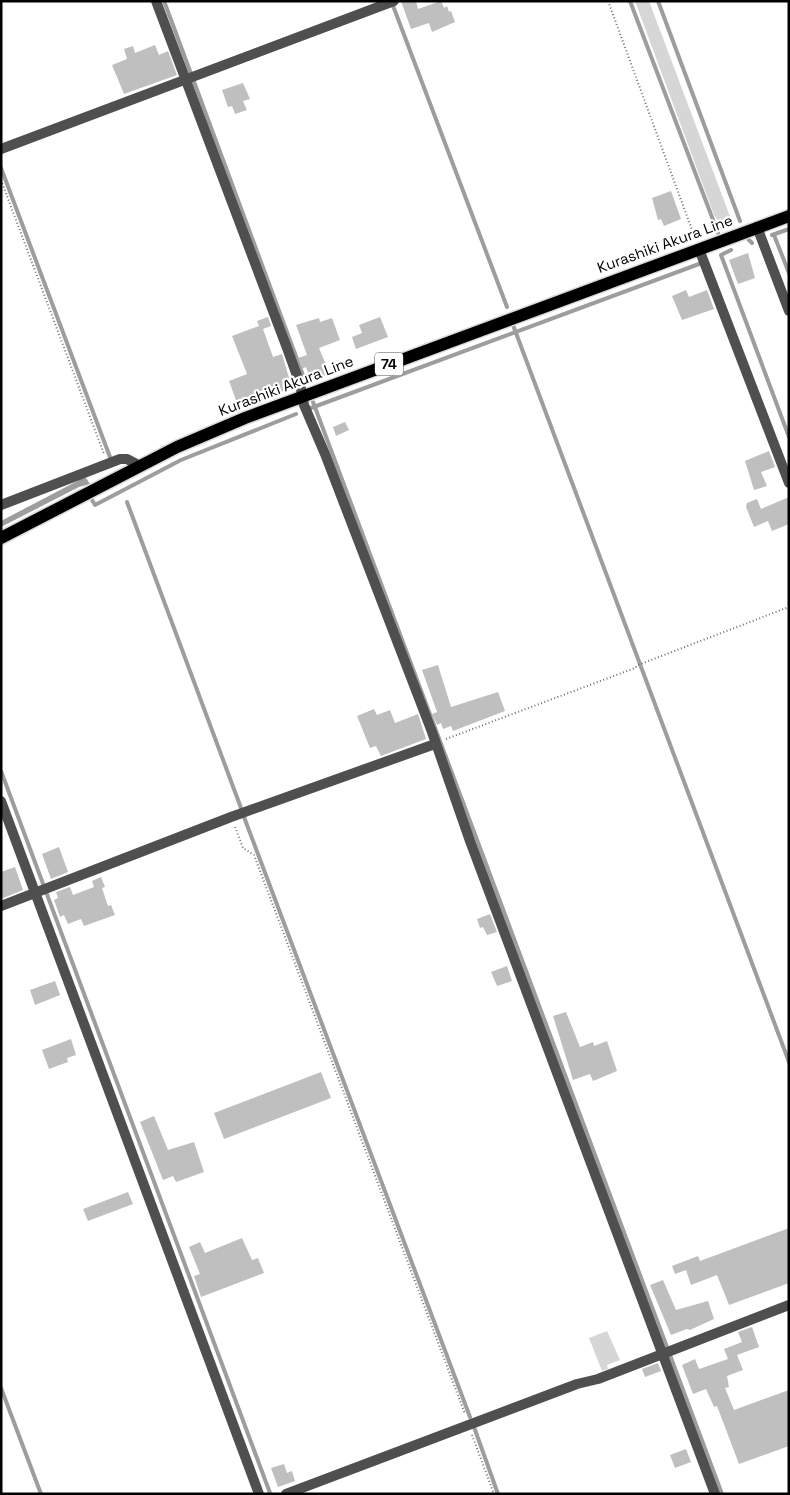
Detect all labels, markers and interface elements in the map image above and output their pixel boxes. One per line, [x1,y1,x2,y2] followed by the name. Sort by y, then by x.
[594,210,735,277] street label: Kurashiki Akura Line
[216,351,356,420] street label: Kurashiki Akura Line
[375,352,403,376] road number: 74

